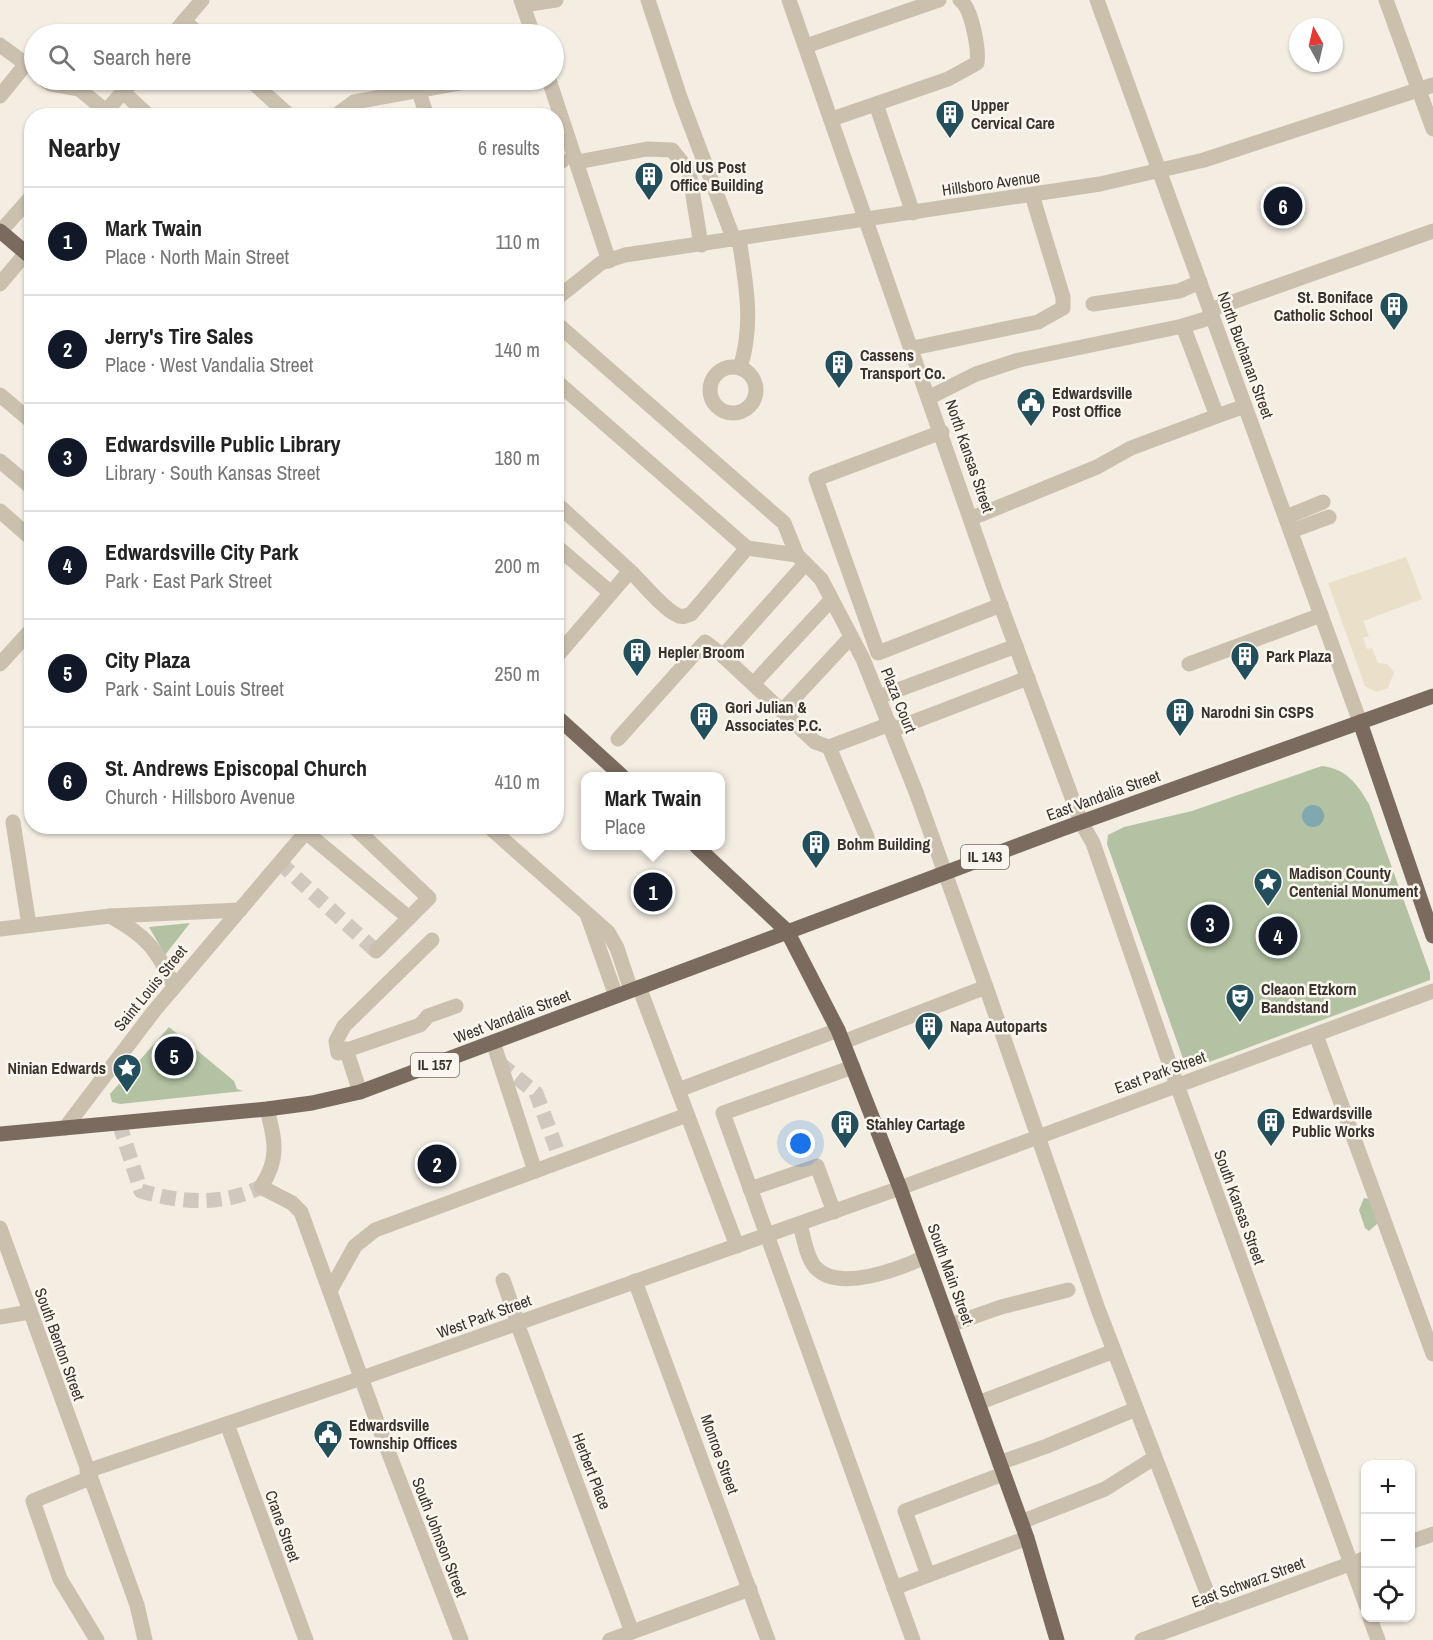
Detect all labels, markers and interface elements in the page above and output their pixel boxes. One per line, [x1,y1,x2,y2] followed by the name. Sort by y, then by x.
[1289,18,1343,72] north arrow
[24,24,564,90] search box
[45,41,78,74] icon: search
[93,42,191,72] text: Search here
[971,94,1055,134] place label: Upper Cervical Care
[934,98,966,140] building icon: Upper Cervical Care
[48,130,120,165] text: Nearby
[478,134,540,161] text: 6 results
[670,156,763,196] place label: Old US Post Office Building
[633,160,665,202] building icon: Old US Post Office Building
[940,165,1042,201] street label: Hillsboro Avenue
[1264,184,1302,228] pin: 6
[105,213,202,243] text: Mark Twain
[63,228,72,255] text: 1
[496,228,540,255] text: 110 m
[105,243,289,270] text: Place · North Main Street
[1274,286,1373,326] place label: St. Boniface Catholic School
[1213,289,1279,422] street label: North Buchanan Street
[1378,290,1410,332] building icon: St. Boniface Catholic School
[105,321,253,351] text: Jerry's Tire Sales
[63,336,72,363] text: 2
[494,336,540,363] text: 140 m
[860,344,945,384] place label: Cassens Transport Co.
[823,348,855,390] building icon: Cassens Transport Co.
[105,351,313,378] text: Place · West Vandalia Street
[1052,382,1132,422] place label: Edwardsville Post Office
[1015,386,1047,428] public building icon: Edwardsville Post Office
[940,397,1000,516] street label: North Kansas Street
[105,429,341,459] text: Edwardsville Public Library
[63,444,72,471] text: 3
[494,444,540,471] text: 180 m
[105,459,320,486] text: Library · South Kansas Street
[105,537,299,567] text: Edwardsville City Park
[63,552,72,579] text: 4
[494,552,540,579] text: 200 m
[105,567,272,594] text: Park · East Park Street
[621,636,653,678] building icon: Hepler Broom
[1229,640,1261,682] building icon: Park Plaza
[658,641,745,663] place label: Hepler Broom
[105,645,190,675] text: City Plaza
[1266,645,1332,667] place label: Park Plaza
[63,660,72,687] text: 5
[494,660,540,687] text: 250 m
[876,664,922,736] street label: Plaza Court
[105,675,284,702] text: Park · Saint Louis Street
[725,696,822,736] place label: Gori Julian & Associates P.C.
[1164,696,1196,738] building icon: Narodni Sin CSPS
[688,700,720,742] building icon: Gori Julian & Associates P.C.
[1201,701,1314,723] place label: Narodni Sin CSPS
[105,753,367,783] text: St. Andrews Episcopal Church
[1043,764,1163,826] street label: East Vandalia Street
[63,768,72,795] text: 6
[494,768,540,795] text: 410 m
[581,772,725,850] popup
[105,783,295,810] text: Church · Hillsboro Avenue
[605,783,701,813] text: Mark Twain
[605,813,646,840] text: Place
[800,828,832,870] building icon: Bohm Building
[837,833,930,855] place label: Bohm Building
[961,845,1009,869] road number: IL 143
[1289,862,1419,902] place label: Madison County Centenial Monument
[1252,866,1284,908] place icon: Madison County Centenial Monument
[634,870,672,914] pin: 1
[1190,902,1230,946] pin: 3
[1258,914,1298,958] pin: 4
[108,940,192,1036] street label: Saint Louis Street
[1261,978,1357,1018] place label: Cleaon Etzkorn Bandstand
[1224,982,1256,1024] theatre icon: Cleaon Etzkorn Bandstand
[451,984,574,1048] street label: West Vandalia Street
[913,1010,945,1052] building icon: Napa Autoparts
[950,1015,1047,1037] place label: Napa Autoparts
[154,1034,194,1078] pin: 5
[1111,1045,1209,1099] street label: East Park Street
[111,1052,143,1094] place icon: Ninian Edwards
[411,1053,459,1077] road number: IL 157
[8,1057,106,1079] place label: Ninian Edwards
[1292,1102,1375,1142] place label: Edwardsville Public Works
[1255,1106,1287,1148] building icon: Edwardsville Public Works
[829,1108,861,1150] building icon: Stahley Cartage
[866,1113,965,1135] place label: Stahley Cartage
[786,1129,815,1158] your location
[418,1142,456,1186] pin: 2
[1209,1147,1271,1268] street label: South Kansas Street
[923,1221,980,1328] street label: South Main Street
[29,1285,91,1404] street label: South Benton Street
[434,1289,535,1343] street label: West Park Street
[695,1411,745,1497] street label: Monroe Street
[349,1414,457,1454] place label: Edwardsville Township Offices
[312,1418,344,1460] public building icon: Edwardsville Township Offices
[567,1430,617,1512] street label: Herbert Place
[1361,1460,1415,1622] map controls
[1361,1460,1415,1514] button: +
[407,1474,473,1600] street label: South Johnson Street
[260,1487,306,1565] street label: Crane Street
[1361,1514,1415,1568] button: −
[1188,1551,1308,1613] street label: East Schwarz Street
[1361,1568,1415,1622] button: locate

